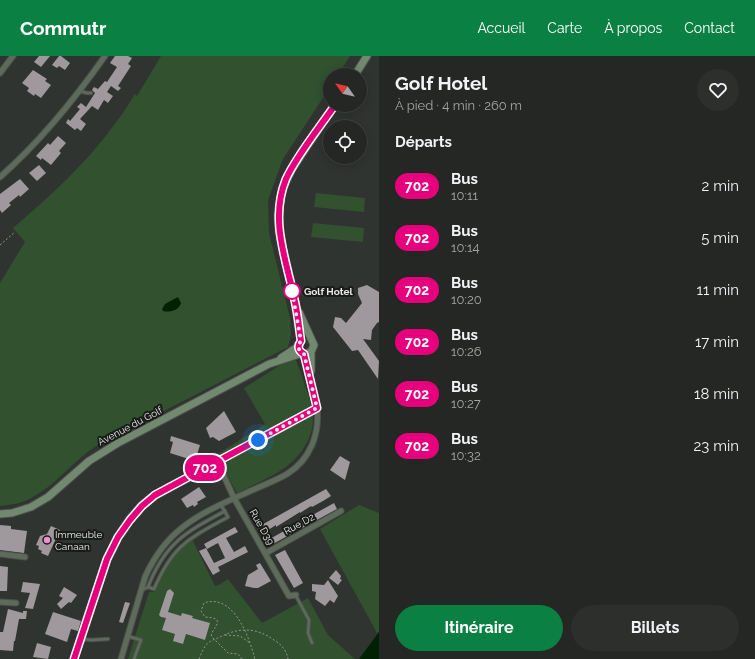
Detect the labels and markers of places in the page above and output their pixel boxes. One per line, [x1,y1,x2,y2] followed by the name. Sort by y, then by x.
[283,282,301,300] marker: Golf Hotel
[304,286,353,297] place label: Golf Hotel
[55,529,103,552] place label: Immeuble Canaan
[42,535,52,545] marker: Immeuble Canaan

